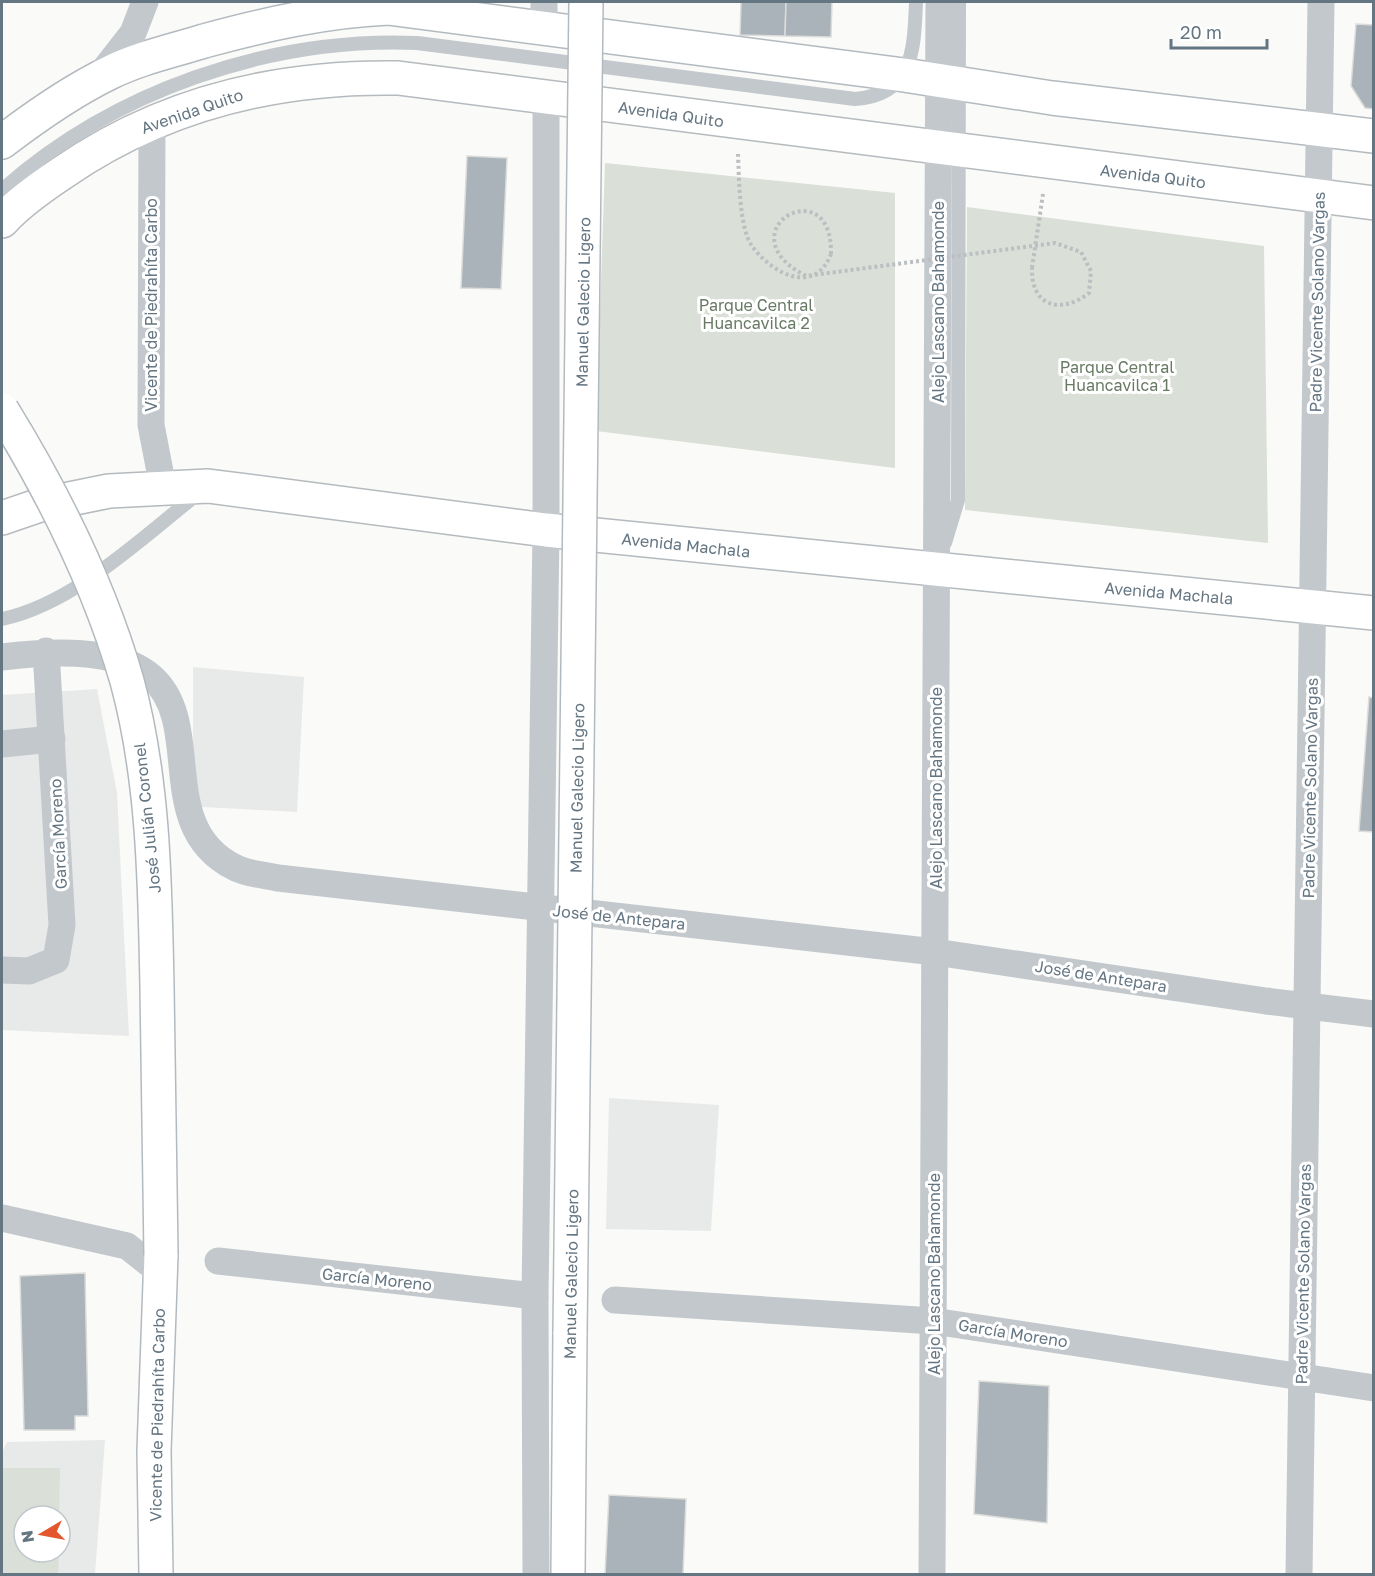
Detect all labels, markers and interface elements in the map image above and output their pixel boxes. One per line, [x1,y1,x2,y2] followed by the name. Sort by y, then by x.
[1171,12,1267,50] scale bar
[1180,21,1222,43] text: 20 m
[138,84,246,138] street label: Avenida Quito
[617,97,725,131] street label: Avenida Quito
[1099,160,1207,192] street label: Avenida Quito
[1305,192,1329,412] street label: Padre Vicente Solano Vargas
[141,198,161,412] street label: Vicente de Piedrahíta Carbo
[928,201,948,403] street label: Alejo Lascano Bahamonde
[572,217,594,387] street label: Manuel Galecio Ligero
[699,295,813,333] park label: Parque Central Huancavilca 2
[1060,357,1174,395] park label: Parque Central Huancavilca 1
[621,528,751,562] street label: Avenida Machala
[1104,577,1234,609] street label: Avenida Machala
[1298,678,1322,898] street label: Padre Vicente Solano Vargas
[926,687,946,889] street label: Alejo Lascano Bahamonde
[566,703,588,873] street label: Manuel Galecio Ligero
[129,742,165,894] street label: José Julián Coronel
[45,778,71,890] street label: García Moreno
[552,900,686,934] street label: José de Antepara
[1034,956,1168,996] street label: José de Antepara
[1291,1164,1315,1384] street label: Padre Vicente Solano Vargas
[924,1173,944,1375] street label: Alejo Lascano Bahamonde
[560,1189,582,1359] street label: Manuel Galecio Ligero
[321,1263,433,1295] street label: García Moreno
[145,1308,169,1522] street label: Vicente de Piedrahíta Carbo
[957,1314,1069,1352] street label: García Moreno
[12,1504,72,1564] north arrow
[16,1529,38,1544] text: N

